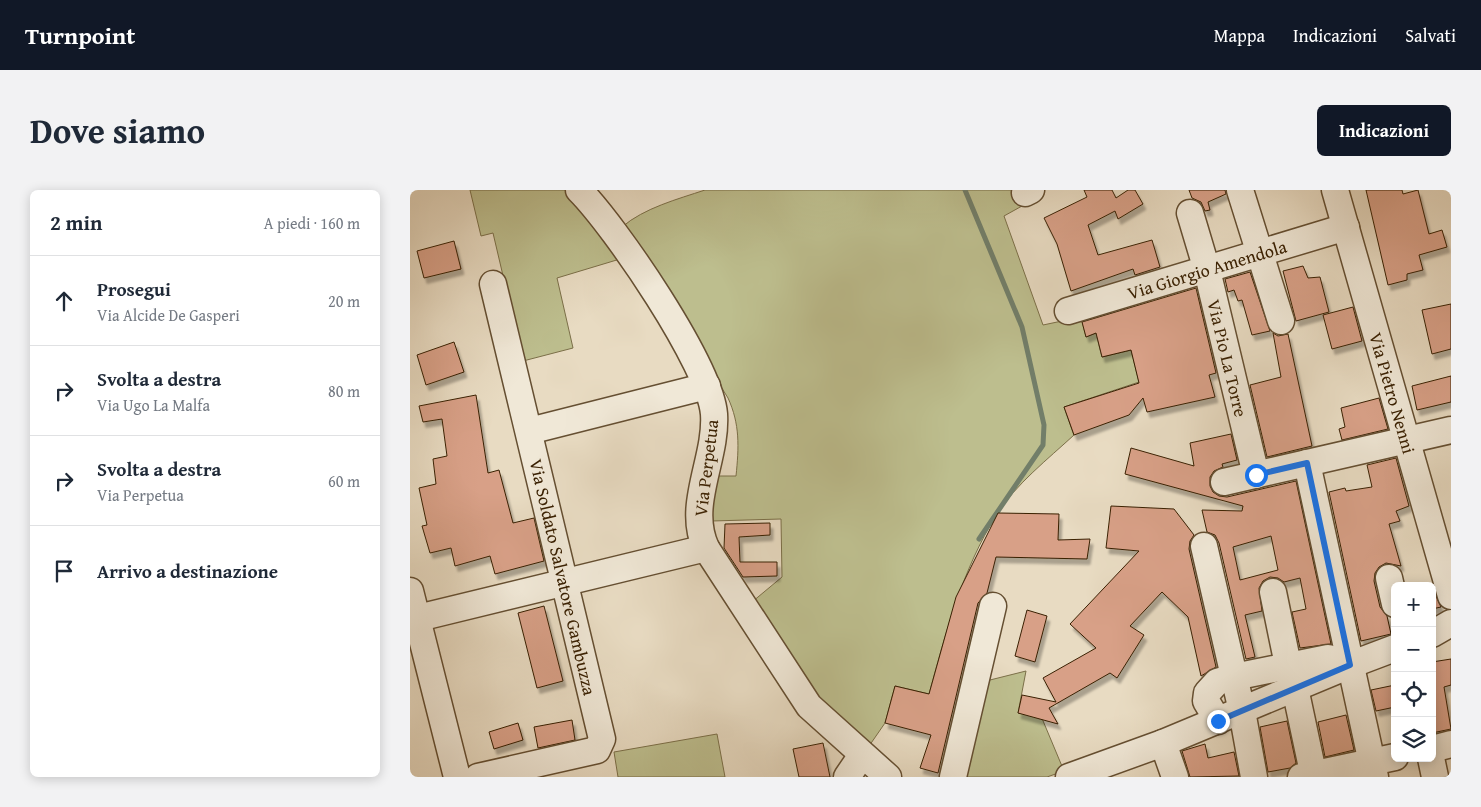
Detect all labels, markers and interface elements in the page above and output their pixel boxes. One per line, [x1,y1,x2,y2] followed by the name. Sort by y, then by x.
[25,18,135,53] text: Turnpoint
[1214,22,1265,49] text: Mappa
[1293,22,1377,49] text: Indicazioni
[1405,22,1456,49] text: Salvati
[30,105,205,156] text: Dove siamo
[1317,105,1451,156] button: Indicazioni
[50,207,102,238] text: 2 min
[264,211,360,235] text: A piedi · 160 m
[1124,232,1290,306] street label: Via Giorgio Amendola
[97,275,171,303] text: Prosegui
[50,287,78,315] icon: ahead
[328,289,360,313] text: 20 m
[1201,296,1255,420] street label: Via Pio La Torre
[97,303,240,327] text: Via Alcide De Gasperi
[1363,329,1423,457] street label: Via Pietro Nenni
[97,365,221,393] text: Svolta a destra
[50,377,78,405] icon: right
[328,379,360,403] text: 80 m
[97,393,210,417] text: Via Ugo La Malfa
[687,417,725,518] street label: Via Perpetua
[97,455,221,483] text: Svolta a destra
[523,456,603,698] street label: Via Soldato Salvatore Gambuzza
[1245,464,1268,487] route start
[50,467,78,495] icon: right
[328,469,360,493] text: 60 m
[97,483,184,507] text: Via Perpetua
[50,557,78,585] icon: arrive
[97,557,278,585] text: Arrivo a destinazione
[1391,582,1436,762] map controls
[1391,582,1436,627] button: +
[1391,627,1436,672] button: −
[1391,672,1436,717] button: locate
[1207,710,1230,733] route end
[1391,717,1436,762] button: layers

